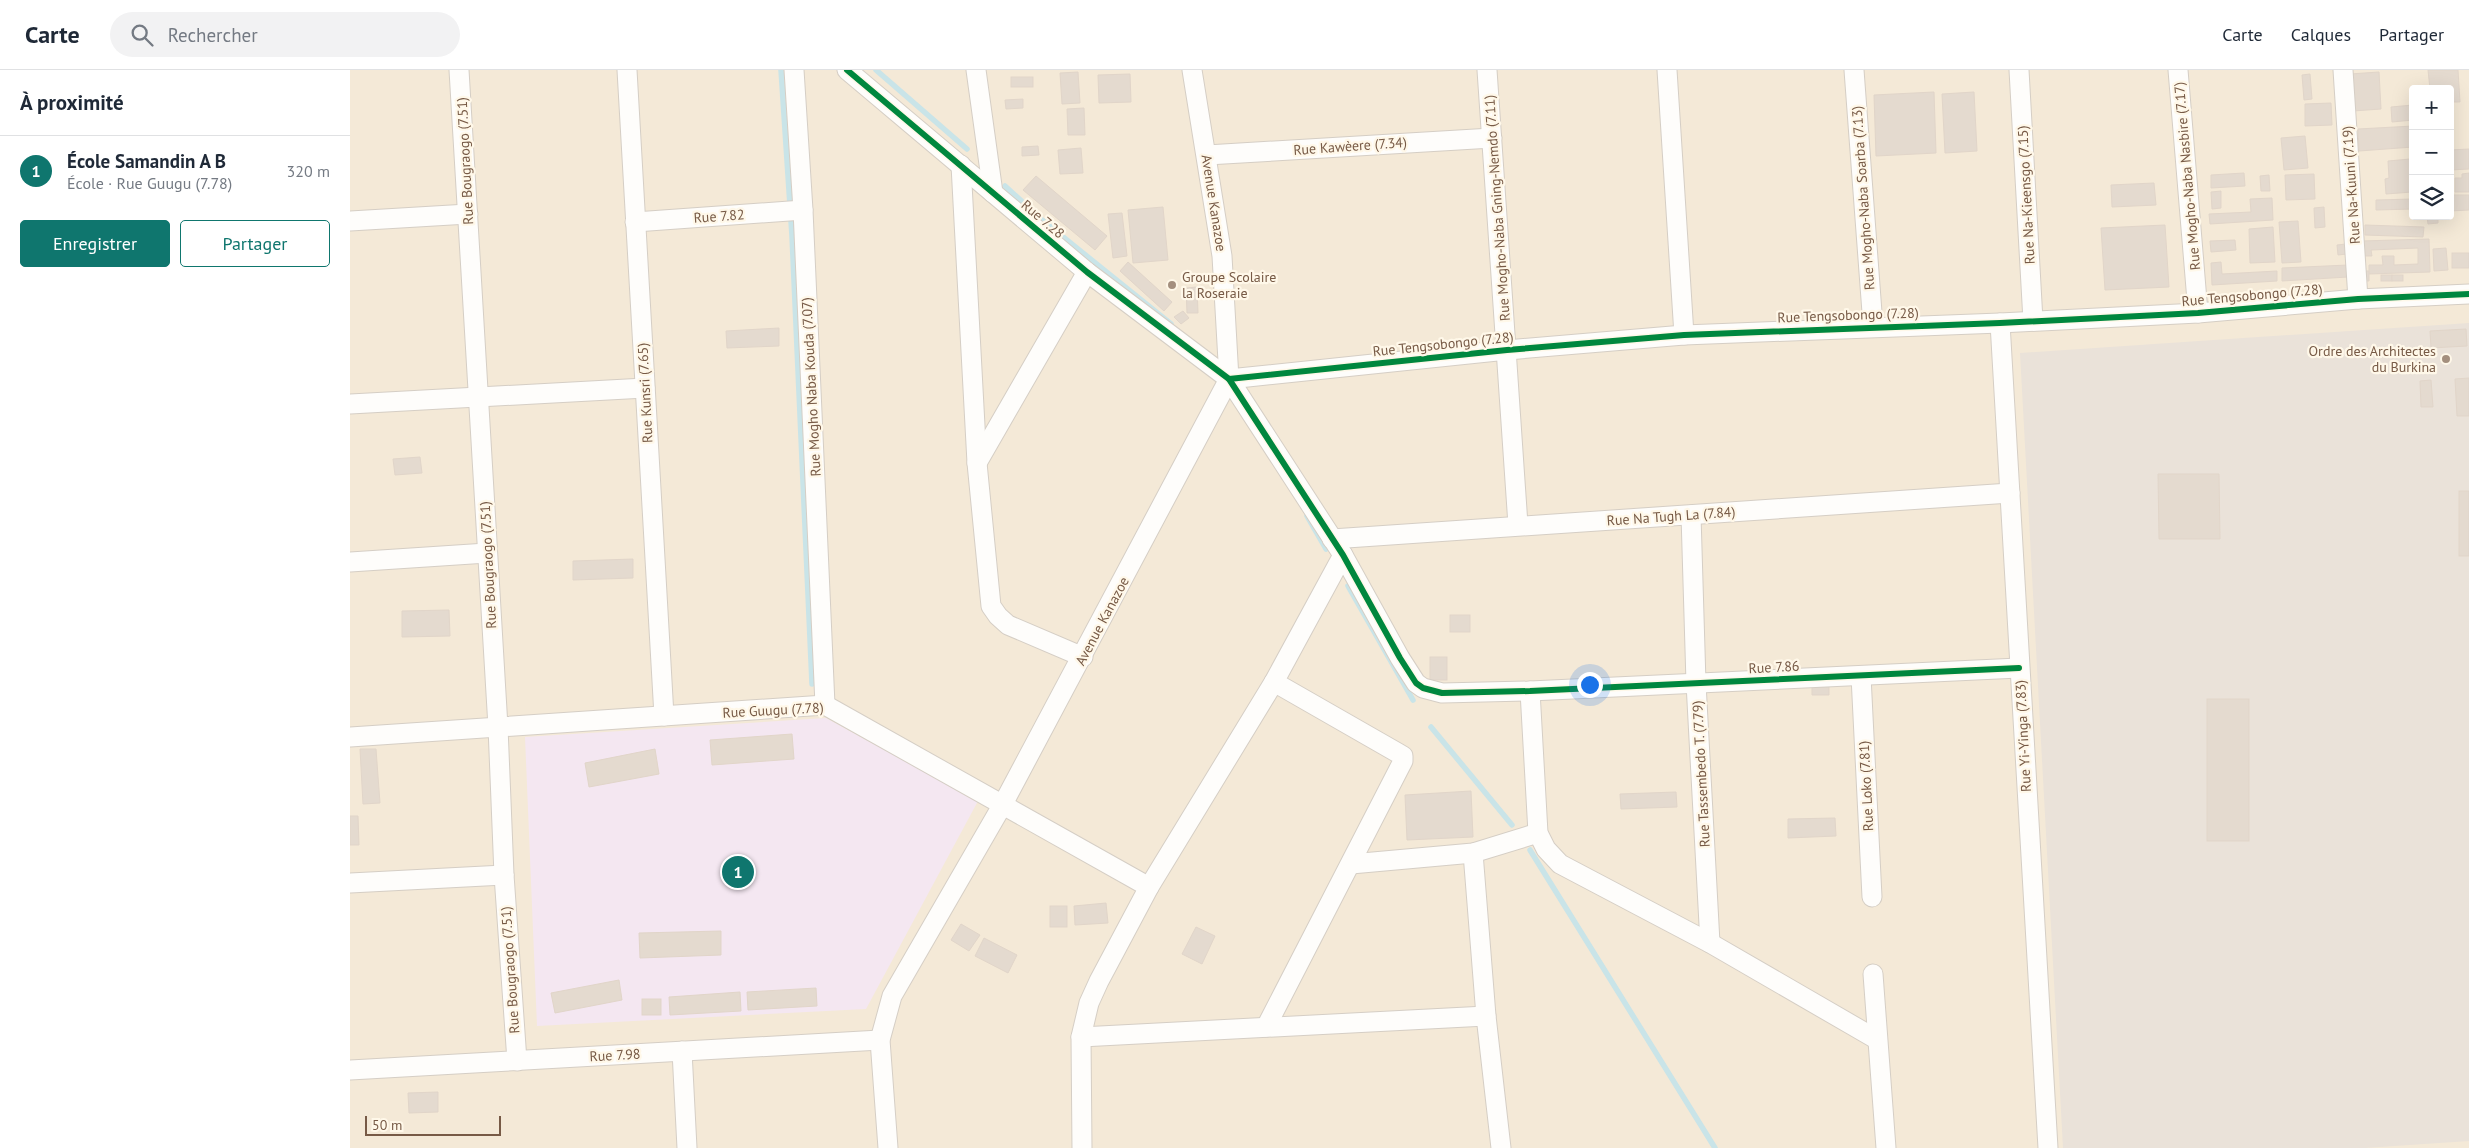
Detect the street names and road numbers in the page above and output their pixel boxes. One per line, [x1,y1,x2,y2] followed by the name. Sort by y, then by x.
[2170,81,2204,271] street label: Rue Mogho-Naba Nasbire (7.17)
[1480,94,1514,322] street label: Rue Mogho-Naba Gning-Nemdo (7.11)
[453,97,477,225] street label: Rue Bougraogo (7.51)
[1848,105,1878,291] street label: Rue Mogho-Naba Soarba (7.13)
[2013,125,2039,265] street label: Rue Na-Kieensgo (7.15)
[2338,125,2364,245] street label: Rue Na-Kuuni (7.19)
[1293,133,1407,159] street label: Rue Kawèere (7.34)
[1197,153,1231,253] street label: Avenue Kanazoe
[1018,196,1068,242] street label: Rue 7.28
[693,205,745,227] street label: Rue 7.82
[2181,280,2323,310] street label: Rue Tengsobongo (7.28)
[797,297,825,477] street label: Rue Mogho Naba Kouda (7.07)
[1777,304,1919,326] street label: Rue Tengsobongo (7.28)
[1372,328,1514,360] street label: Rue Tengsobongo (7.28)
[633,342,657,444] street label: Rue Kunsri (7.65)
[476,501,500,629] street label: Rue Bougraogo (7.51)
[1606,503,1736,529] street label: Rue Na Tugh La (7.84)
[1071,574,1133,668] street label: Avenue Kanazoe
[1748,657,1800,677] street label: Rue 7.86
[2011,679,2035,792] street label: Rue Yi-Yinga (7.83)
[722,698,824,722] street label: Rue Guugu (7.78)
[1688,700,1714,848] street label: Rue Tassembedo T. (7.79)
[1855,740,1877,832] street label: Rue Loko (7.81)
[497,906,523,1034] street label: Rue Bougraogo (7.51)
[589,1045,641,1065] street label: Rue 7.98

